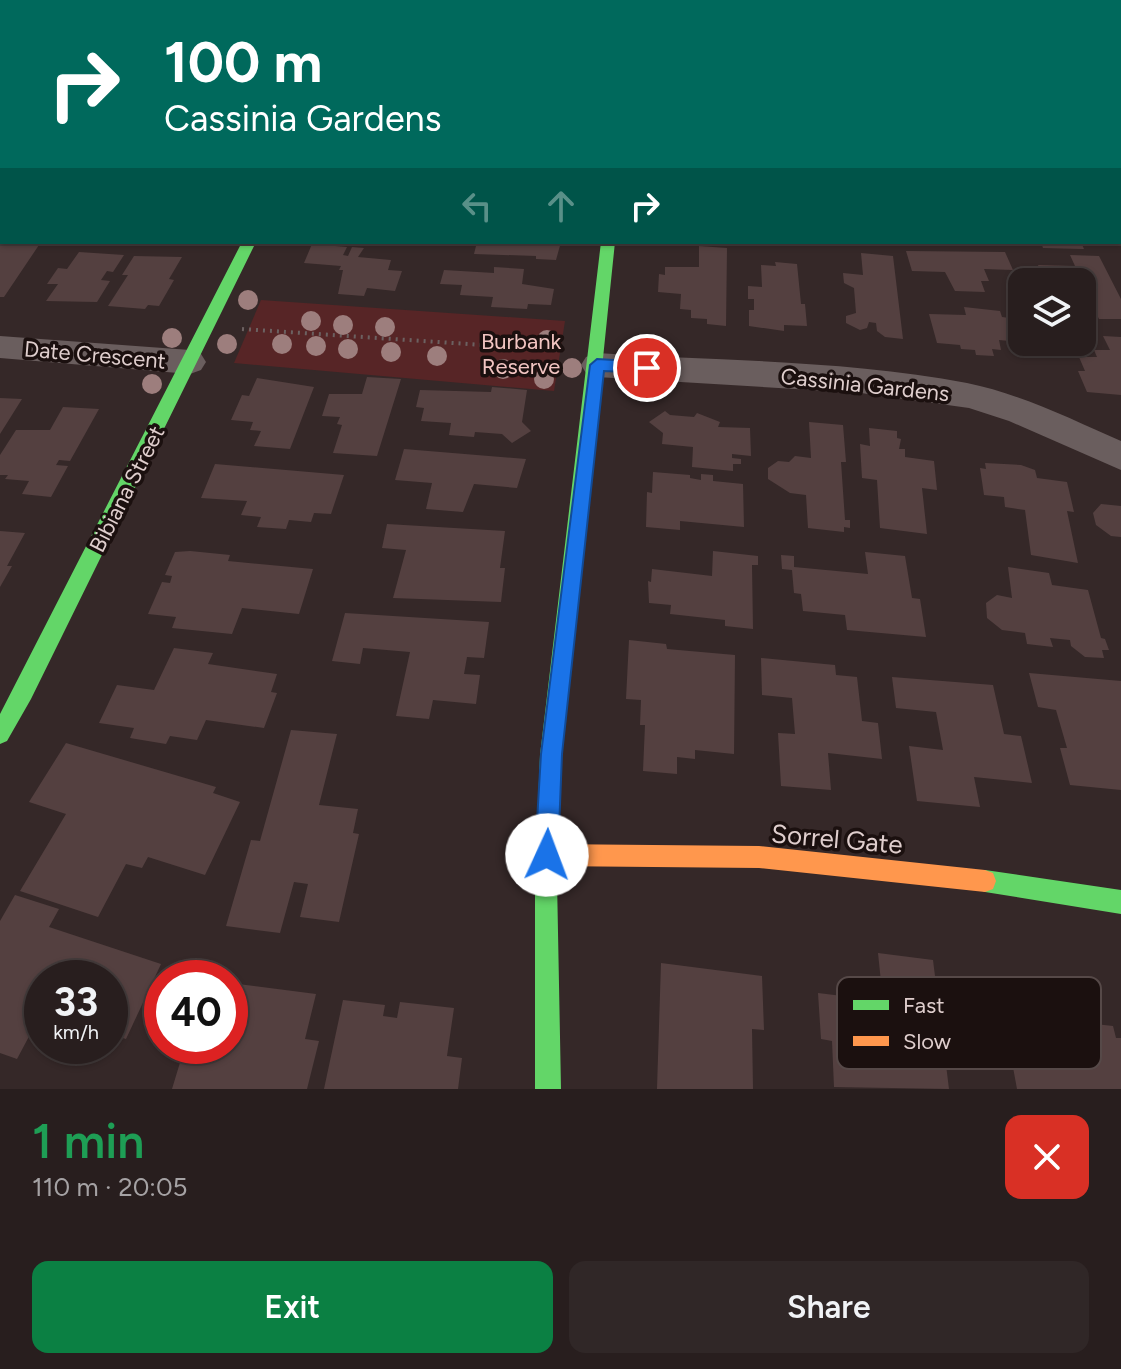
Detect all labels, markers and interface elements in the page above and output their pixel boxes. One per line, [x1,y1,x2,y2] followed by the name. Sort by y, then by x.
[164,29,322,96] text: 100 m
[32,32,136,136] icon: right
[164,97,441,140] text: Cassinia Gardens
[455,184,499,228] icon: left
[539,184,583,228] icon: ahead
[623,184,667,228] icon: right
[1008,268,1096,356] map controls
[1008,268,1096,356] button: layers
[481,328,561,380] park label: Burbank Reserve
[613,334,681,402] pin
[23,335,167,375] street label: Date Crescent
[625,346,669,390] icon: arrive
[779,363,951,407] street label: Cassinia Gardens
[84,421,170,557] street label: Bibiana Street
[505,813,589,897] position arrow
[770,817,904,861] street label: Sorrel Gate
[144,960,248,1064] speed limit sign: 40
[837,977,1101,1069] legend
[54,978,98,1026] text: 33
[903,992,945,1019] text: Fast
[53,1020,99,1044] text: km/h
[903,1028,952,1055] text: Slow
[32,1112,144,1170] text: 1 min
[1005,1115,1089,1199] button: close
[32,1171,188,1203] text: 110 m · 20:05
[32,1261,553,1353] button: Exit
[569,1261,1089,1353] button: Share

